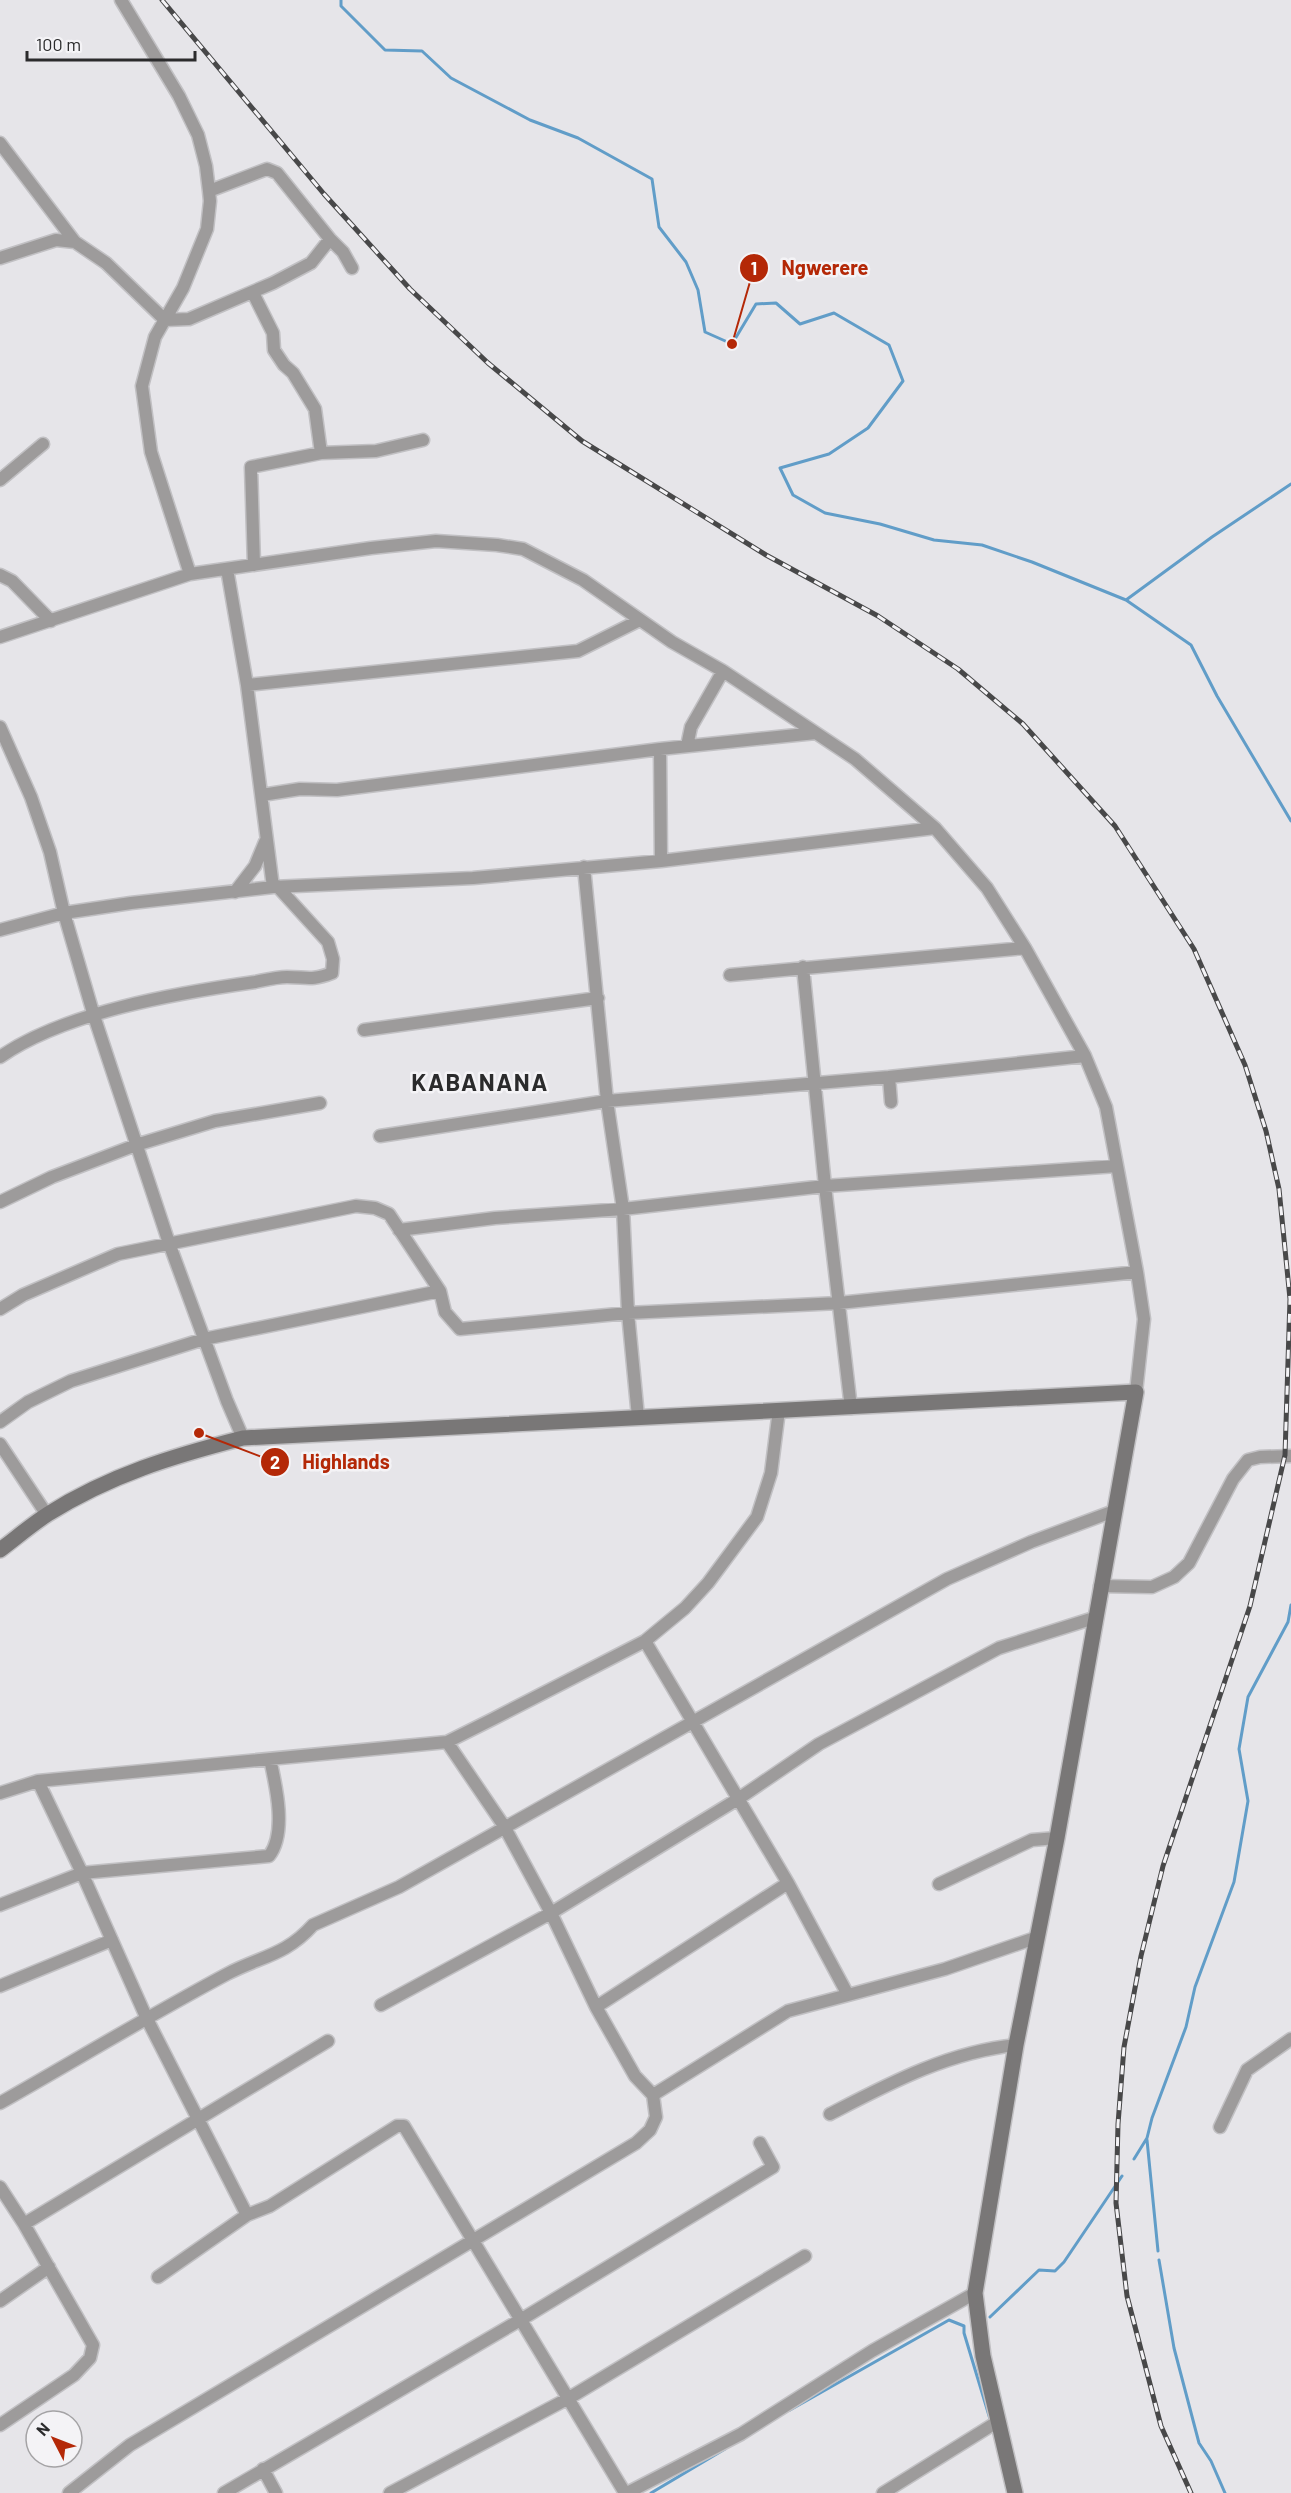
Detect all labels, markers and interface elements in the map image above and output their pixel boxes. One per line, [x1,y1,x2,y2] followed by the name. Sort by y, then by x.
[27,24,195,62] scale bar
[36,33,81,55] text: 100 m
[739,249,880,287] callout: Ngwerere
[782,255,869,279] text: Ngwerere
[751,257,757,279] text: 1
[411,1067,549,1096] district label: KABANANA
[260,1443,402,1481] callout: Highlands
[302,1449,390,1473] text: Highlands
[270,1451,280,1473] text: 2
[24,2409,84,2469] north arrow
[32,2418,53,2439] text: N

